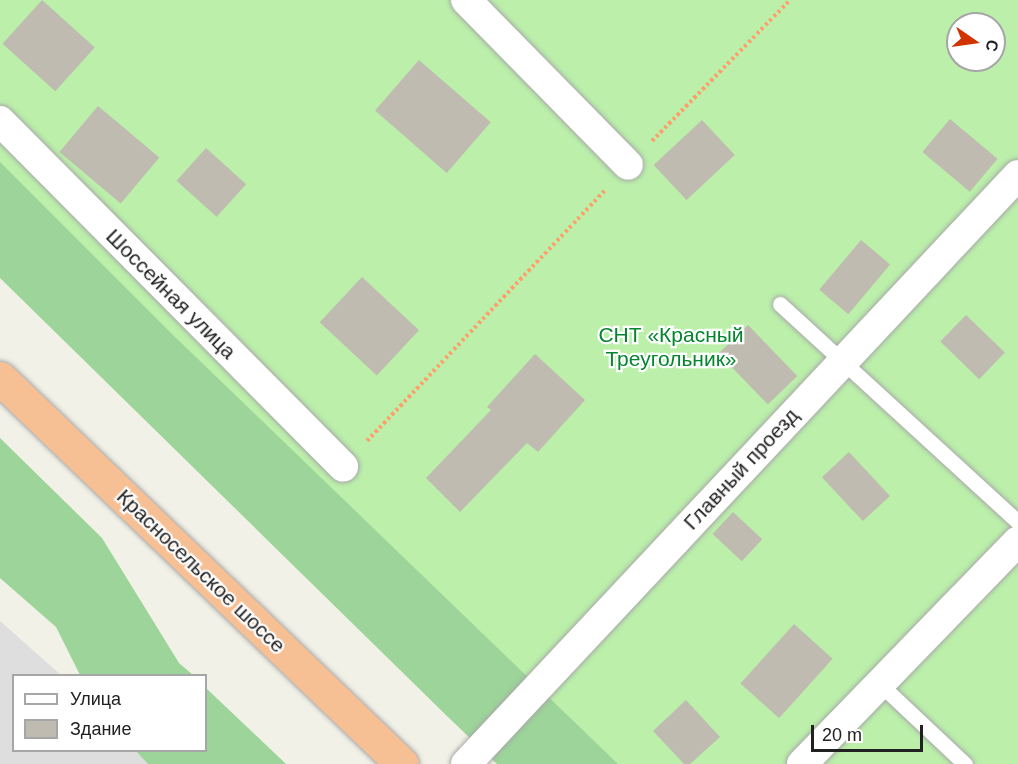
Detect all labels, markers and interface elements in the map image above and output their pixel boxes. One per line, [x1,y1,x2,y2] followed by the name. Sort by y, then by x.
[946,12,1006,72] north arrow
[982,38,1002,53] text: С
[101,224,241,364] street label: Шоссейная улица
[598,322,744,372] park label: СНТ «Красный Треугольник»
[678,403,804,535] street label: Главный проезд
[112,484,290,658] street label: Красносельское шоссе
[12,674,207,752] legend
[70,689,121,709] text: Улица
[814,713,926,751] scale bar
[70,719,131,739] text: Здание
[822,725,862,745] text: 20 m

